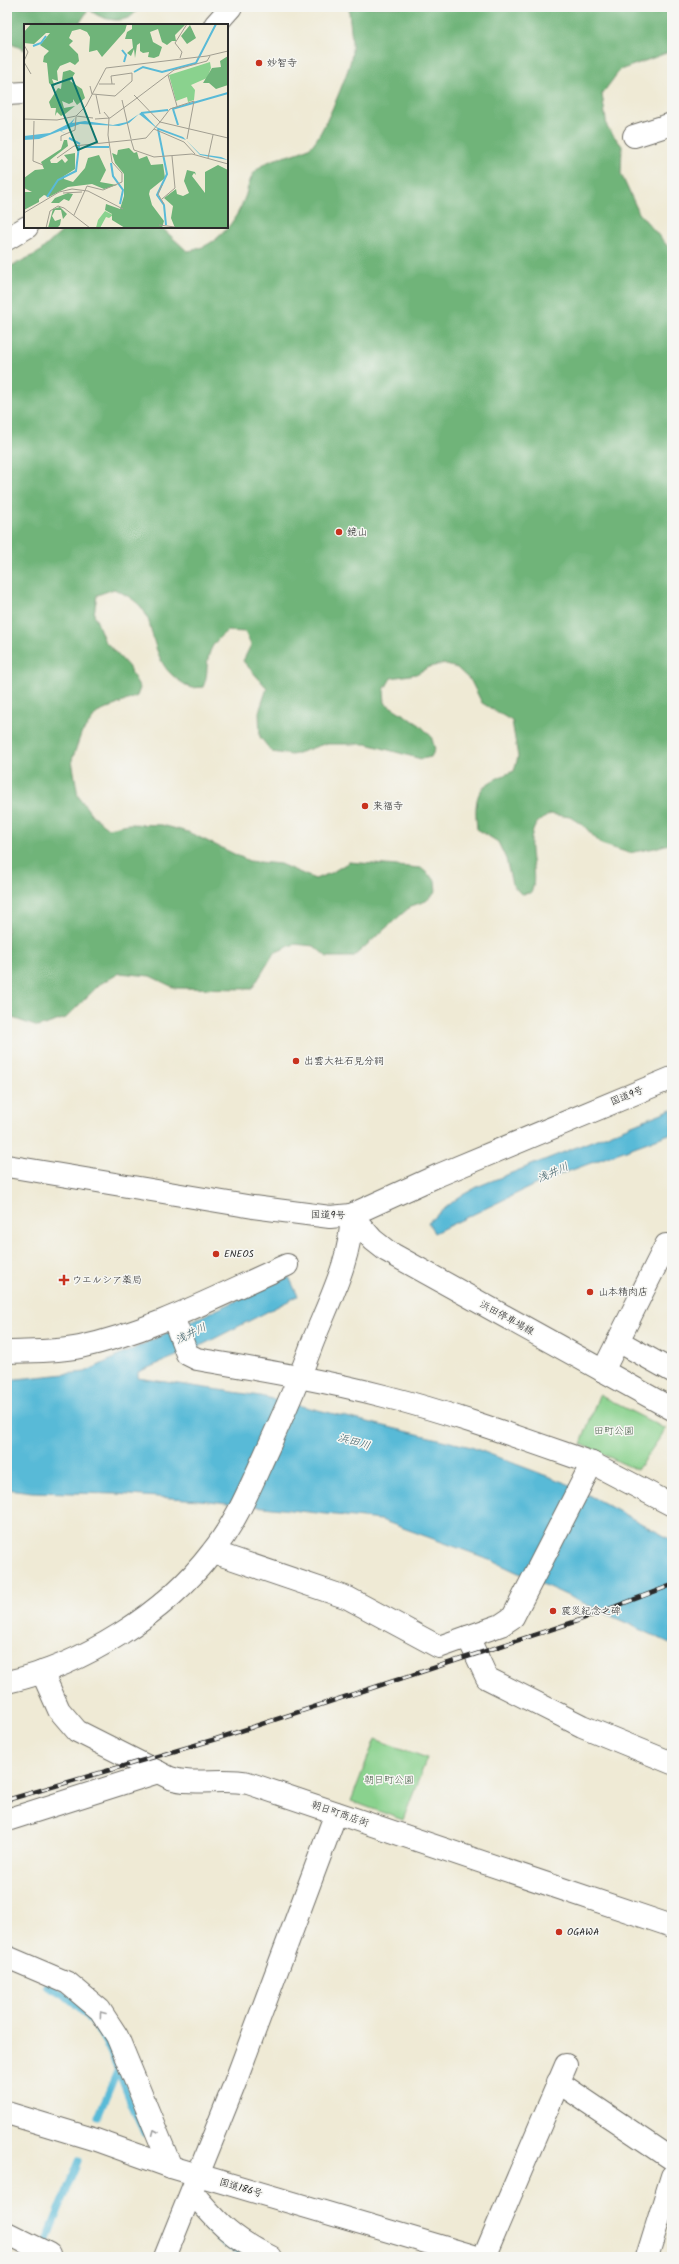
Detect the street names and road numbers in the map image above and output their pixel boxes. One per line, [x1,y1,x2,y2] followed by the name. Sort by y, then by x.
[608,1082,646,1110] street label: 国道9号
[310,1207,346,1223] street label: 国道9号
[477,1296,537,1340] street label: 浜田停車場線
[309,1797,371,1831] street label: 朝日町商店街
[217,2174,265,2202] street label: 国道186号

